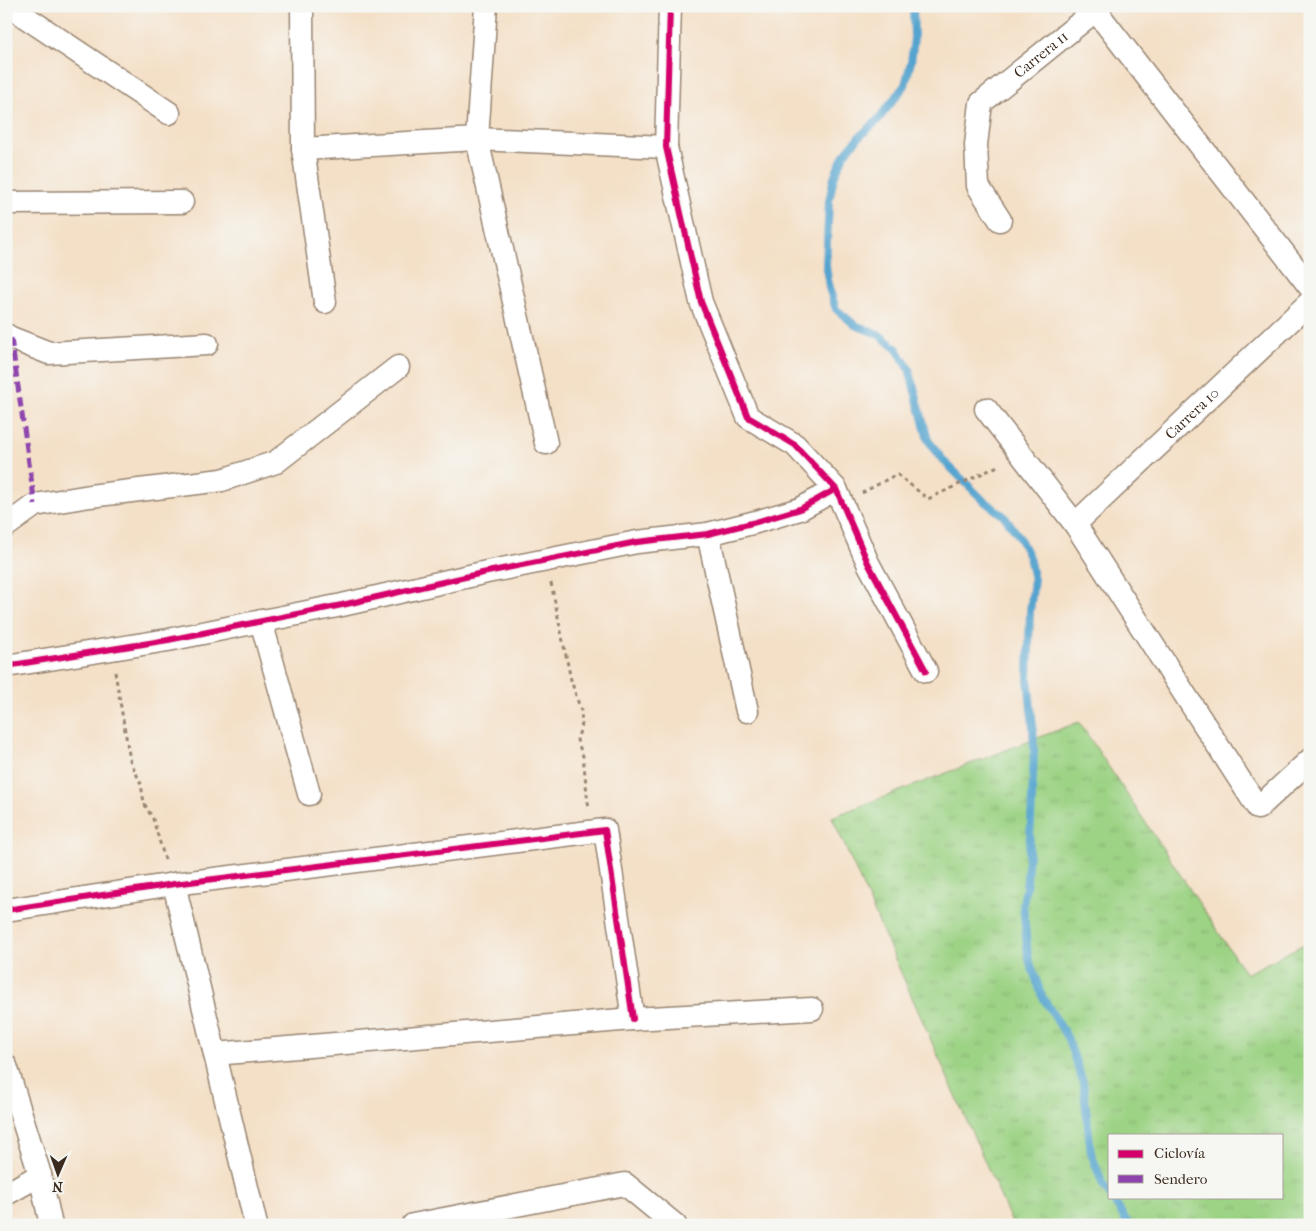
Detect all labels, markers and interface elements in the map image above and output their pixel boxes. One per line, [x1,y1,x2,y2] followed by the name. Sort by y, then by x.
[1010,27,1072,82] street label: Carrera 11
[1161,384,1223,443] street label: Carrera 10
[1108,1134,1284,1198] legend
[1154,1144,1206,1162] text: Ciclovía
[32,1148,82,1198] north arrow
[1154,1170,1208,1188] text: Sendero
[52,1178,63,1195] text: N

